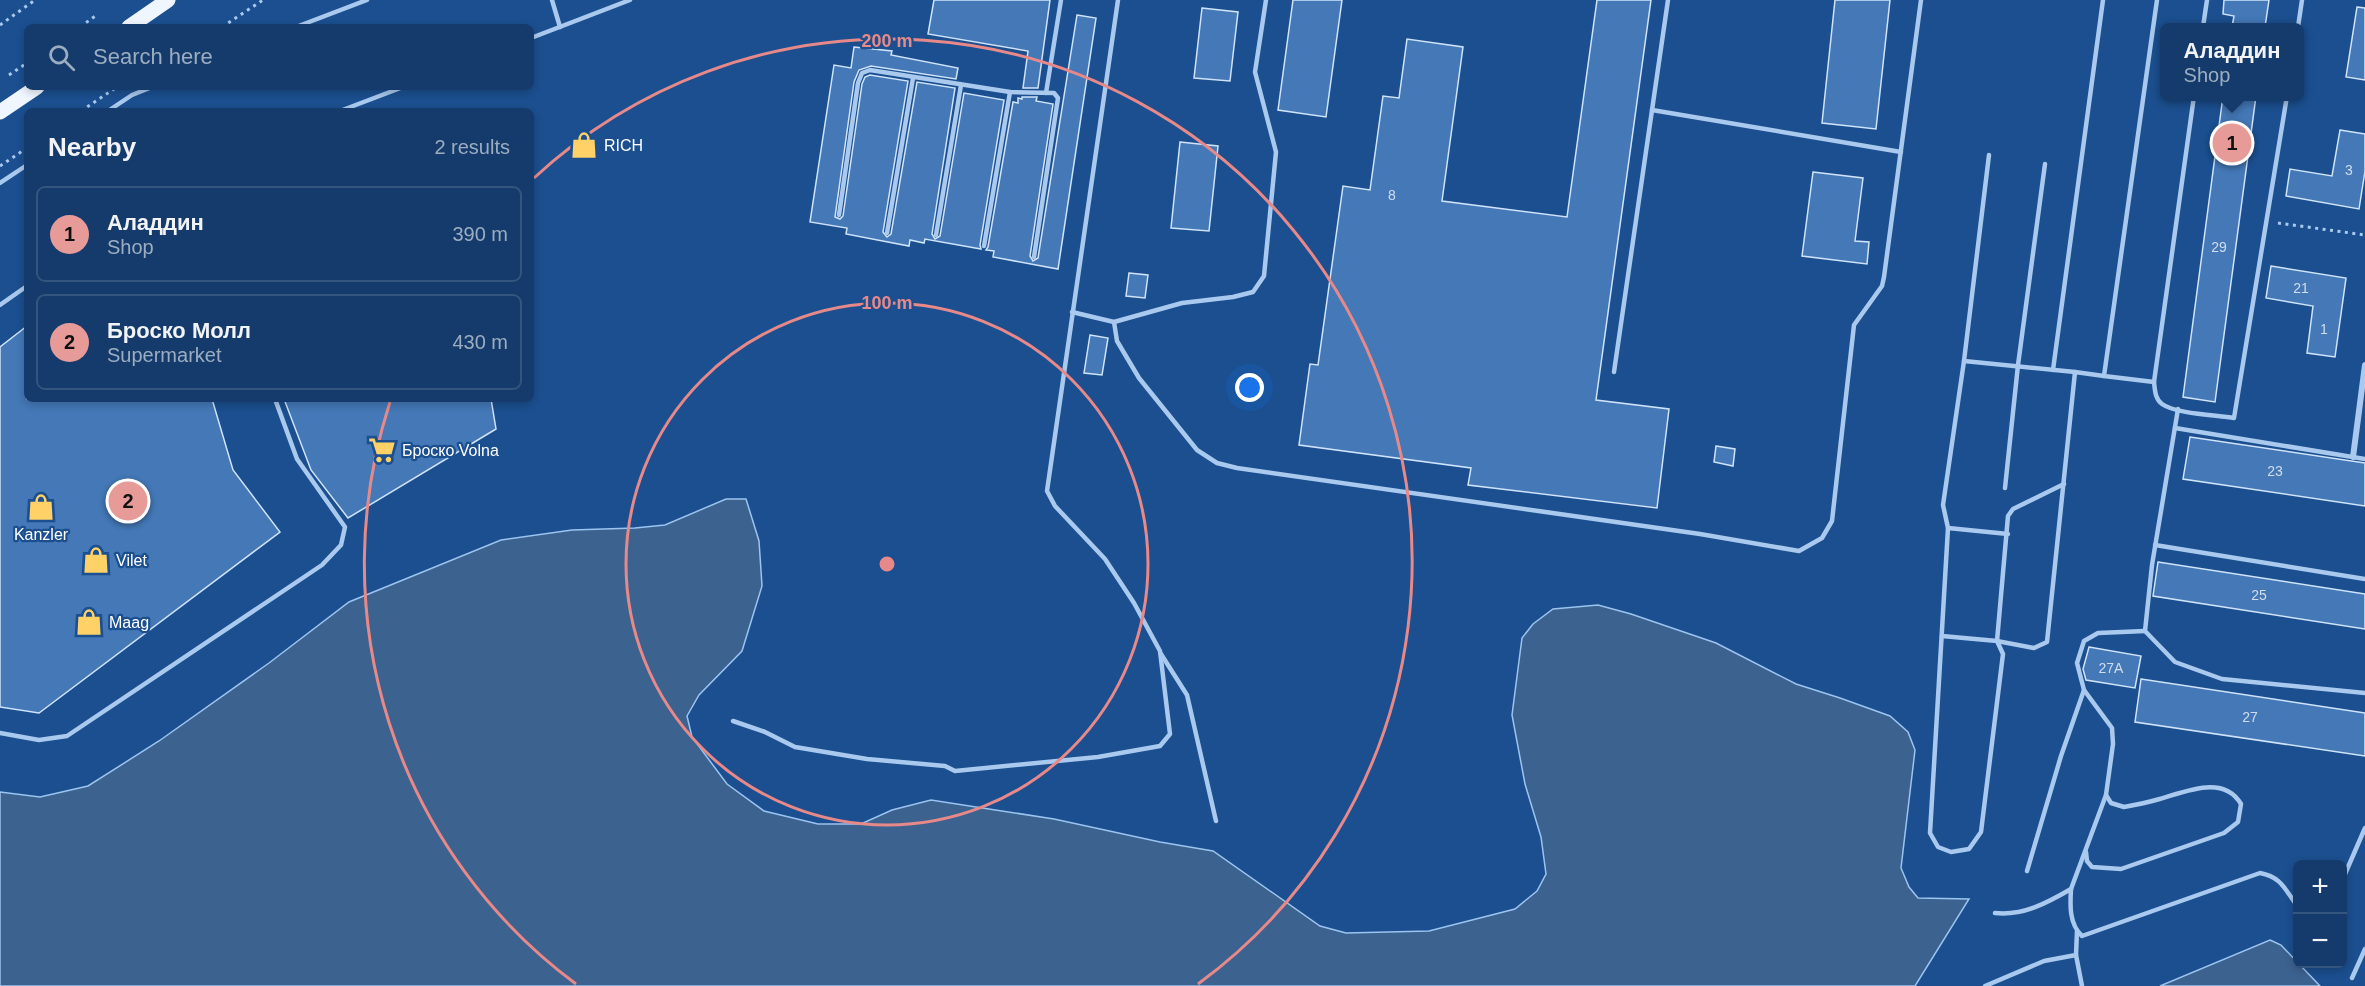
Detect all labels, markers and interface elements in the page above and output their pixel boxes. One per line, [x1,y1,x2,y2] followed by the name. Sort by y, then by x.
[2160,23,2304,101] popup
[24,24,534,90] search box
[861,31,913,51] text: 200 m
[2184,38,2280,63] text: Аладдин
[45,41,78,74] icon: search
[93,44,213,69] text: Search here
[2184,64,2230,86] text: Shop
[2212,120,2252,166] pin: 1
[569,130,599,160] shop icon: RICH
[48,132,136,162] text: Nearby
[434,136,510,158] text: 2 results
[604,137,643,154] place label: RICH
[2345,162,2353,178] house number: 3
[1388,187,1396,203] house number: 8
[107,210,204,235] text: Аладдин
[64,223,75,245] text: 1
[452,223,508,245] text: 390 m
[107,236,154,258] text: Shop
[2211,239,2227,255] house number: 29
[2293,280,2309,296] house number: 21
[861,293,913,313] text: 100 m
[107,318,251,343] text: Броско Молл
[2320,321,2328,337] house number: 1
[64,331,75,353] text: 2
[452,331,508,353] text: 430 m
[107,344,222,366] text: Supermarket
[1235,373,1264,402] your location
[367,435,397,465] supermarket icon: Броско Volna
[402,442,499,459] place label: Броско Volna
[2267,463,2283,479] house number: 23
[108,478,148,524] pin: 2
[26,492,56,522] shop icon: Kanzler
[14,526,69,543] place label: Kanzler
[81,545,111,575] shop icon: Vilet
[116,552,147,569] place label: Vilet
[877,554,897,574] centre of rings
[2251,587,2267,603] house number: 25
[74,607,104,637] shop icon: Maag
[109,614,149,631] place label: Maag
[2099,660,2124,676] house number: 27А
[2242,709,2258,725] house number: 27
[2293,860,2347,968] map controls
[2293,860,2347,914] button: +
[2293,914,2347,968] button: −

